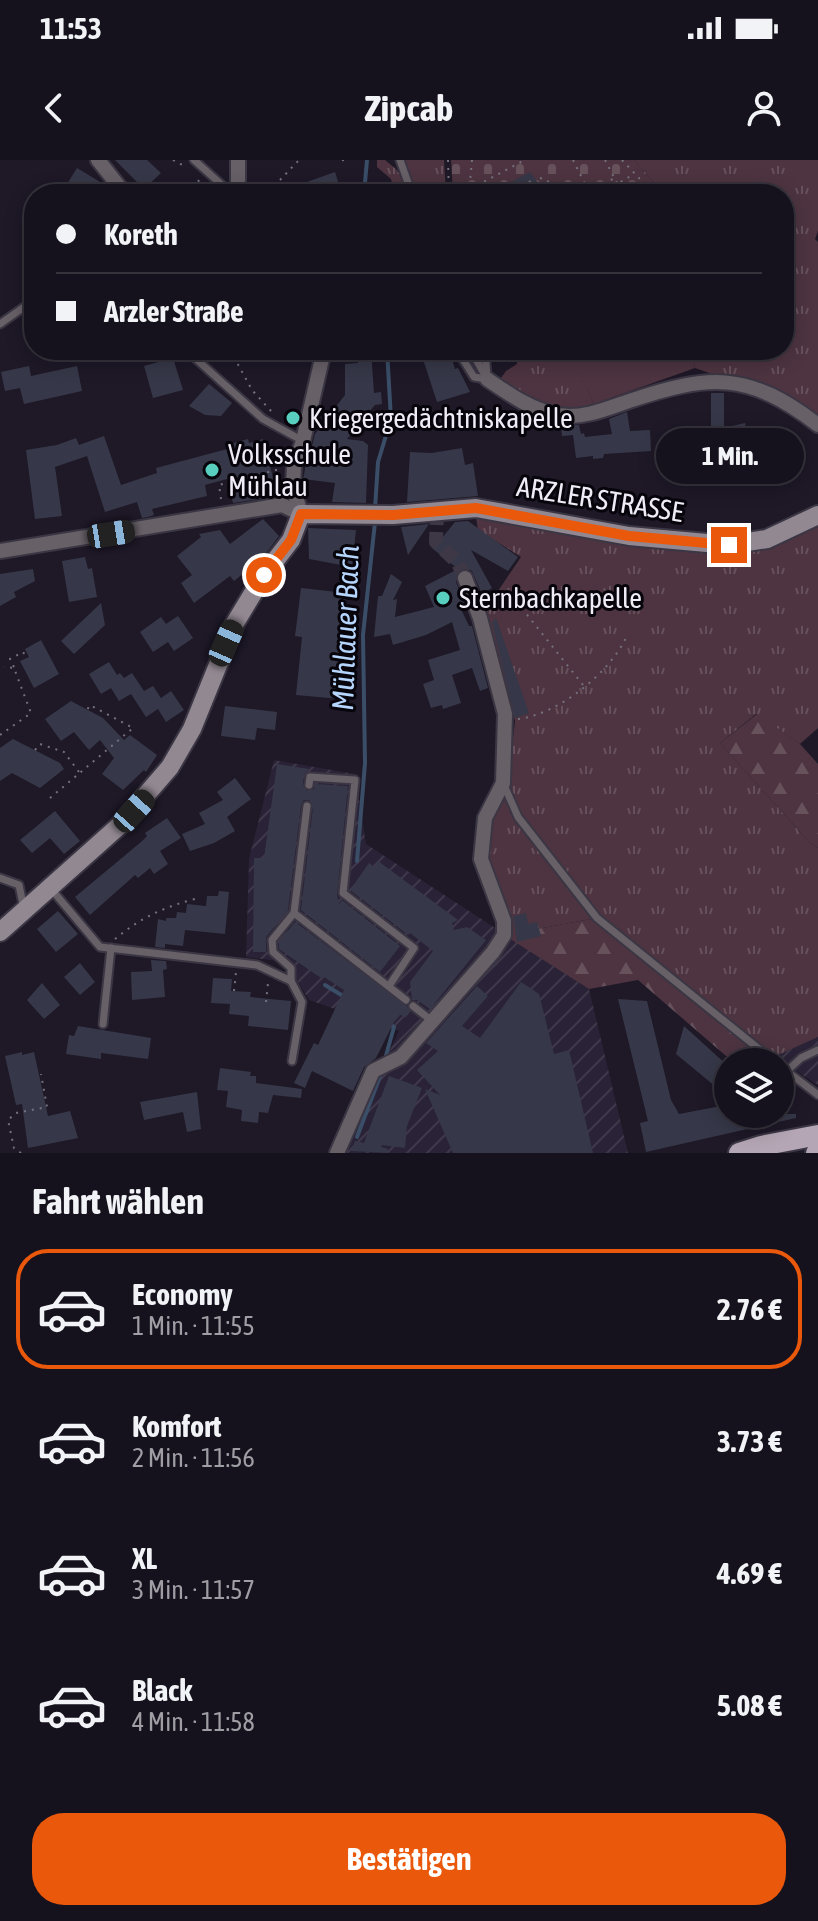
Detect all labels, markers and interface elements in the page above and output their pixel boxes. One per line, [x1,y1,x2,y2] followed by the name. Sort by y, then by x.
[40,11,102,45] text: 11:53
[32,86,76,130] icon: back
[742,86,786,130] icon: person
[365,87,453,129] text: Zipcab
[104,217,178,251] text: Koreth
[104,294,244,328] text: Arzler Straße
[309,402,573,434] place label: Kriegergedächtniskapelle
[284,409,302,427] marker: Kriegergedächtniskapelle
[655,429,803,485] callout: 1 Min.
[228,438,351,502] place label: Volksschule Mühlau
[702,441,758,471] text: 1 Min.
[203,461,221,479] marker: Volksschule Mühlau
[514,470,686,528] street label: ARZLER STRASSE
[85,518,137,550] car
[711,527,747,563] route end
[325,545,365,711] water label: Mühlauer Bach
[246,557,282,593] route start
[459,582,642,614] place label: Sternbachkapelle
[434,589,452,607] marker: Sternbachkapelle
[205,616,247,670] car
[109,785,159,837] car
[714,1048,794,1128] map controls
[714,1048,794,1128] button: layers
[32,1180,204,1222] text: Fahrt wählen
[36,1273,108,1345] icon: car
[132,1277,233,1311] text: Economy
[717,1292,782,1326] text: 2.76 €
[132,1311,255,1341] text: 1 Min. · 11:55
[36,1405,108,1477] icon: car
[132,1409,221,1443] text: Komfort
[717,1424,782,1458] text: 3.73 €
[132,1443,255,1473] text: 2 Min. · 11:56
[36,1537,108,1609] icon: car
[132,1541,157,1575] text: XL
[717,1556,782,1590] text: 4.69 €
[132,1575,255,1605] text: 3 Min. · 11:57
[36,1669,108,1741] icon: car
[132,1673,192,1707] text: Black
[717,1688,782,1722] text: 5.08 €
[132,1707,255,1737] text: 4 Min. · 11:58
[32,1813,786,1905] button: Bestätigen

